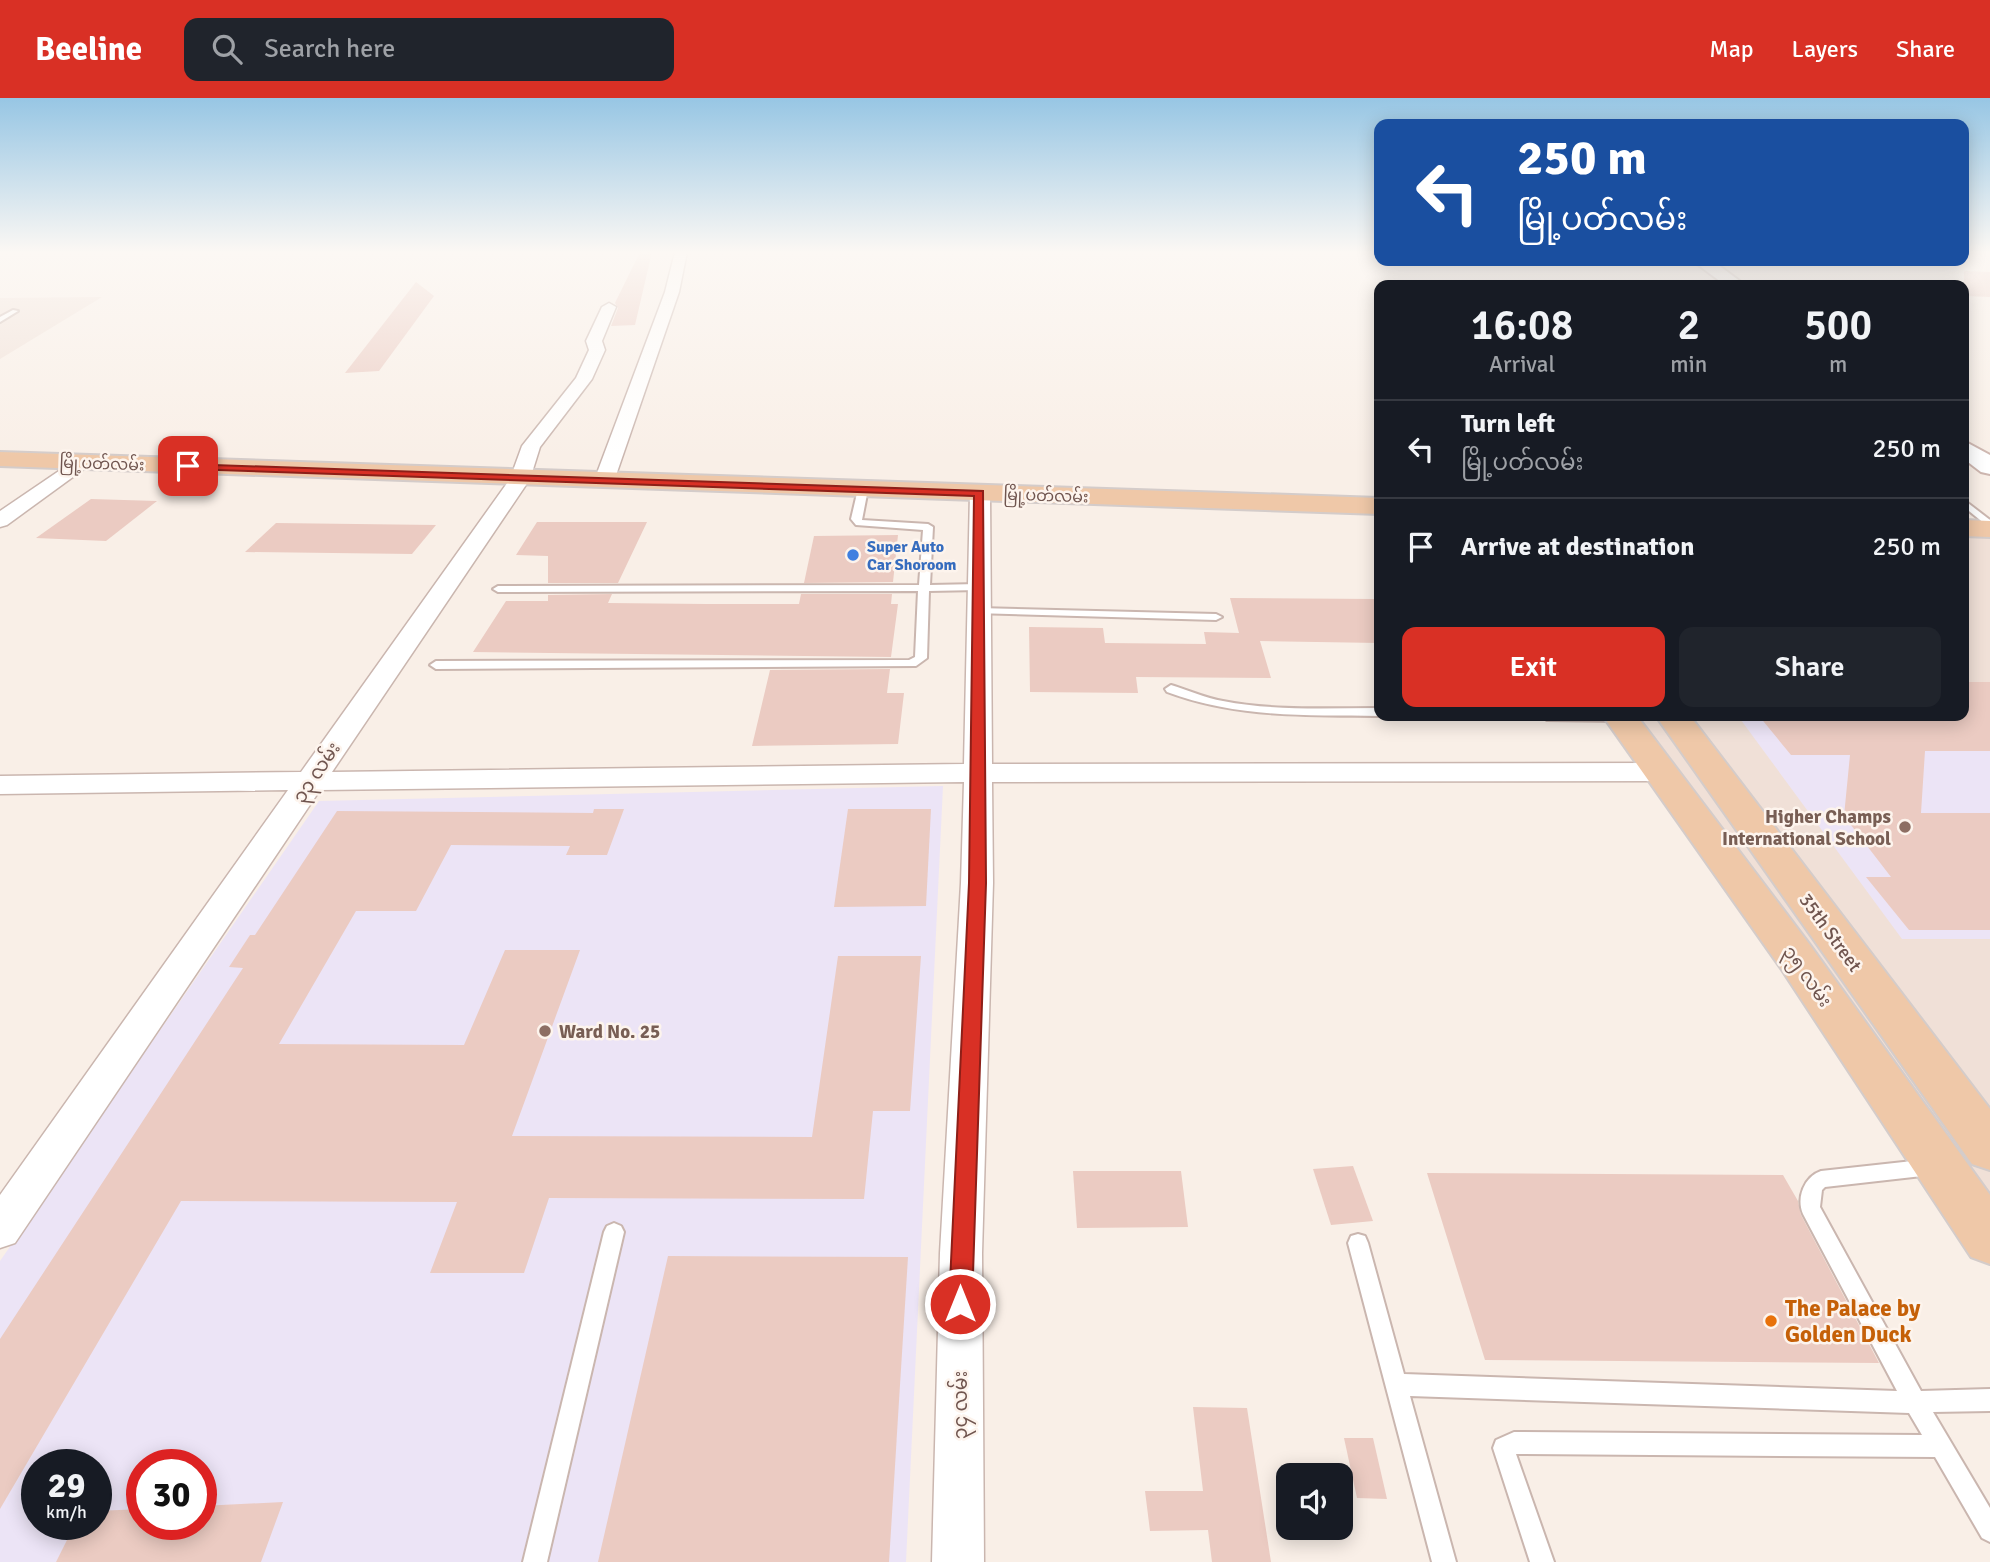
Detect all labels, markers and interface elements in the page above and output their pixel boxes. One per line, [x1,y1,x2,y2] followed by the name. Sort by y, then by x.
[184,18,674,81] search box
[35,29,142,70] text: Beeline
[208,30,246,68] icon: search
[264,33,395,65] text: Search here
[1709,34,1754,64] text: Map
[1792,34,1858,64] text: Layers
[1896,34,1955,64] text: Share
[1517,128,1647,188] text: 250 m
[1402,147,1493,238] icon: left
[1517,200,1687,239] text: မြို့ပတ်လမ်း
[1471,300,1573,351] text: 16:08
[1677,300,1700,351] text: 2
[1804,300,1872,351] text: 500
[1489,350,1555,379] text: Arrival
[1670,350,1707,379] text: min
[1829,350,1847,379] text: m
[1461,408,1555,440] text: Turn left
[1402,430,1440,468] icon: left
[1872,433,1941,465] text: 250 m
[158,436,218,496] pin
[169,447,207,485] icon: arrive
[1461,448,1583,477] text: မြို့ပတ်လမ်း
[59,451,145,478] street label: မြို့ပတ်လမ်း
[1003,483,1089,510] street label: မြို့ပတ်လမ်း
[1402,528,1440,566] icon: arrive
[1461,531,1694,563] text: Arrive at destination
[1872,531,1941,563] text: 250 m
[867,537,957,575] place label: Super Auto Car Shoroom
[845,547,861,563] marker: Super Auto Car Shoroom
[1402,627,1665,707] button: Exit
[1679,627,1941,707] button: Share
[285,736,348,809] street label: ၃၃ လမ်း
[1722,805,1891,851] place label: Higher Champs International School
[1897,819,1913,835] marker: Higher Champs International School
[1794,889,1867,977] street label: 35th Street
[1775,939,1839,1014] street label: ၃၅ လမ်း
[559,1020,660,1044] place label: Ward No. 25
[537,1023,553,1039] marker: Ward No. 25
[923,1267,997,1341] position arrow
[1785,1294,1921,1349] place label: The Palace by Golden Duck
[1763,1313,1779,1329] marker: The Palace by Golden Duck
[946,1371,976,1439] street label: ၃၄ လမ်း
[126,1449,217,1540] speed limit sign: 30
[1276,1463,1353,1540] map controls
[1276,1463,1353,1540] button: sound
[48,1464,85,1507] text: 29
[46,1501,87,1523] text: km/h

